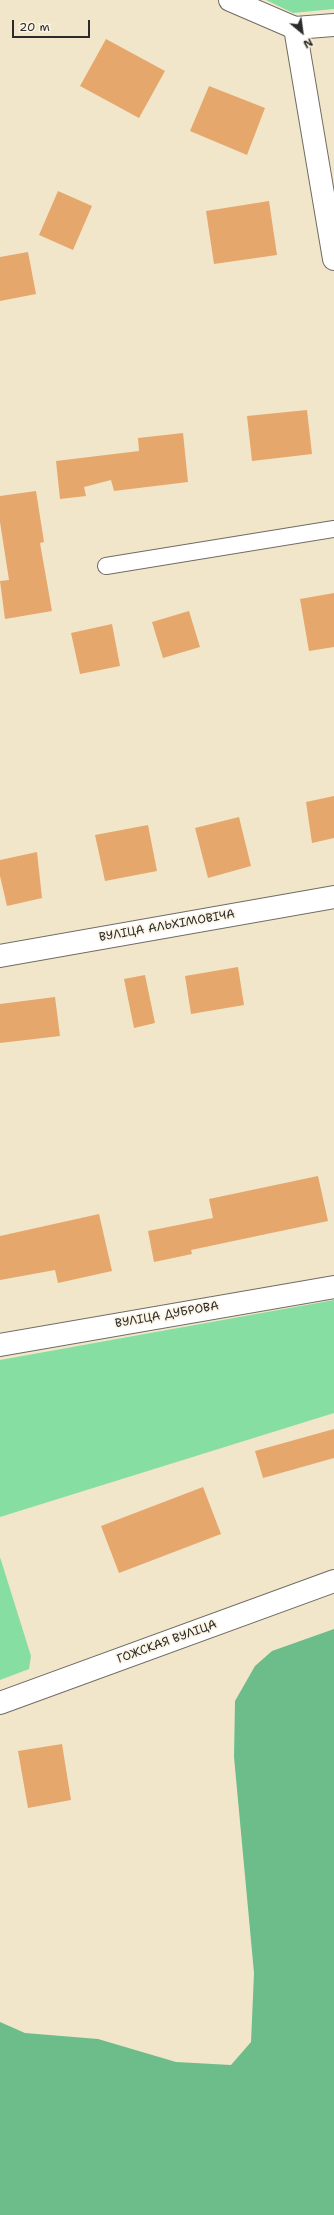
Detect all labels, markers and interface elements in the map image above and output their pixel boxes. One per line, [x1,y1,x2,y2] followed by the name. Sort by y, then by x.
[14,12,92,38] scale bar
[282,12,322,52] north arrow
[19,19,50,35] text: 20 m
[301,34,316,52] text: N
[98,907,236,945] street label: ВУЛІЦА АЛЬХІМОВІЧА
[114,1299,220,1331] street label: ВУЛІЦА ДУБРОВА
[115,1617,219,1667] street label: ГОЖСКАЯ ВУЛІЦА

